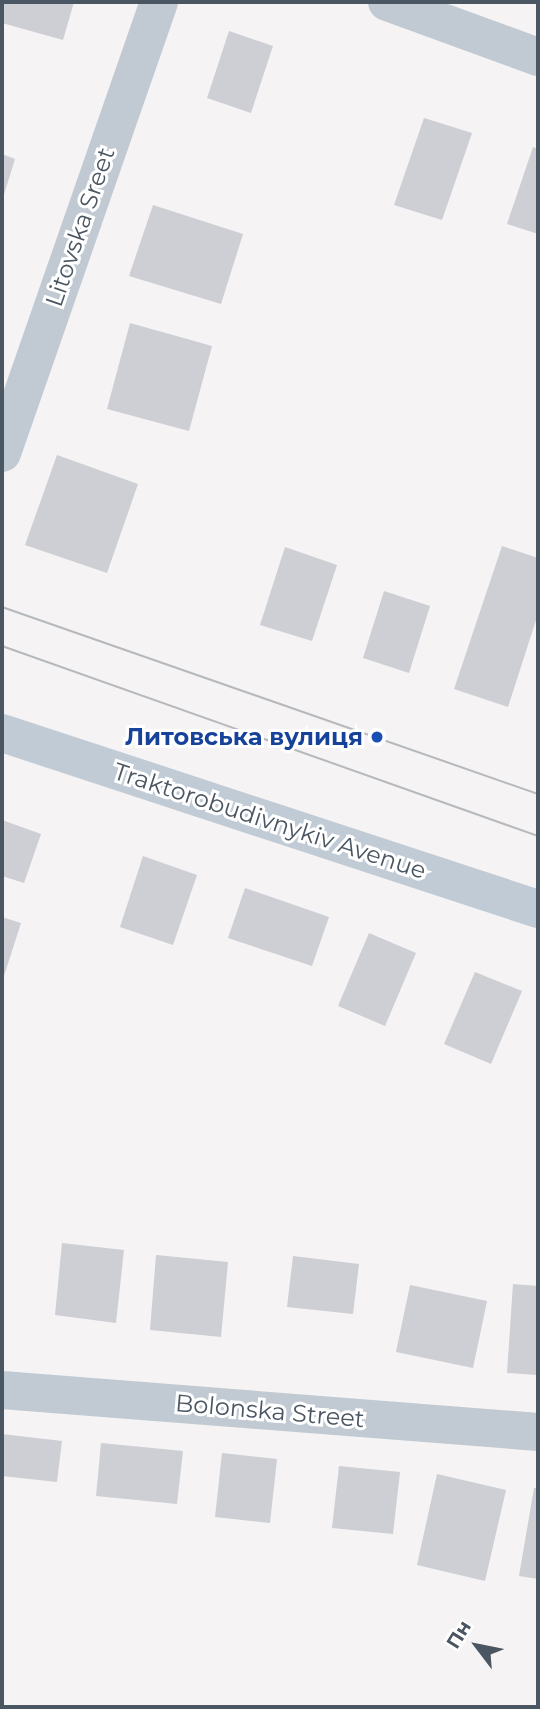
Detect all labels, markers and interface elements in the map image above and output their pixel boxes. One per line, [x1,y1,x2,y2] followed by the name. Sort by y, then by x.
[39,144,121,310] street label: Litovska Sreet
[125,723,363,751] place label: Литовська вулиця
[369,729,385,745] marker: Литовська вулиця
[110,757,430,885] street label: Traktorobudivnykiv Avenue
[174,1388,366,1434] street label: Bolonska Street
[442,1611,512,1681] north arrow
[441,1616,476,1653] text: Пн

